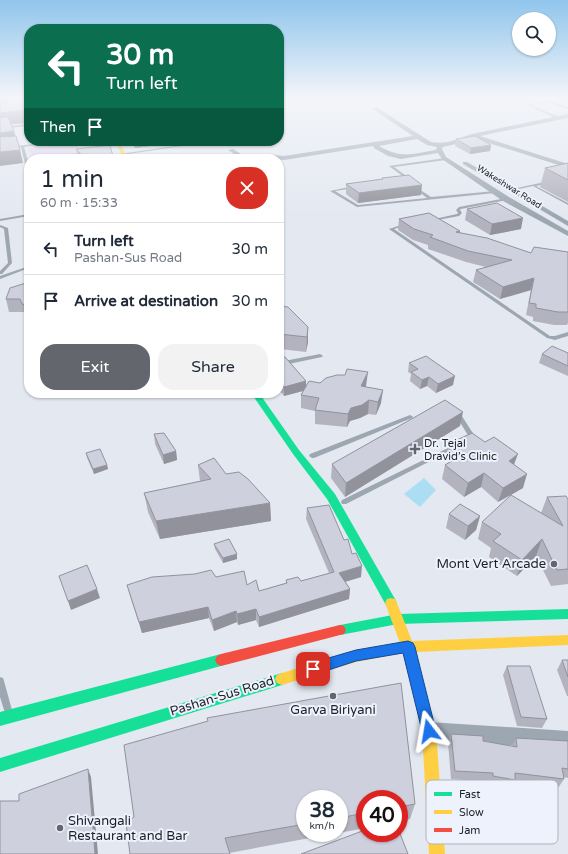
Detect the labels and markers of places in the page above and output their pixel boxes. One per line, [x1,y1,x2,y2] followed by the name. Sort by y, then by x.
[424,437,497,463] place label: Dr. Tejal Dravid’s Clinic
[409,443,421,455] marker: Dr. Tejal Dravid’s Clinic
[436,556,546,572] place label: Mont Vert Arcade
[549,559,559,569] marker: Mont Vert Arcade
[296,652,330,686] pin
[328,691,338,701] marker: Garva Biriyani
[290,702,376,718] place label: Garva Biriyani
[68,813,187,844] place label: Shivangali Restaurant and Bar
[55,823,65,833] marker: Shivangali Restaurant and Bar

